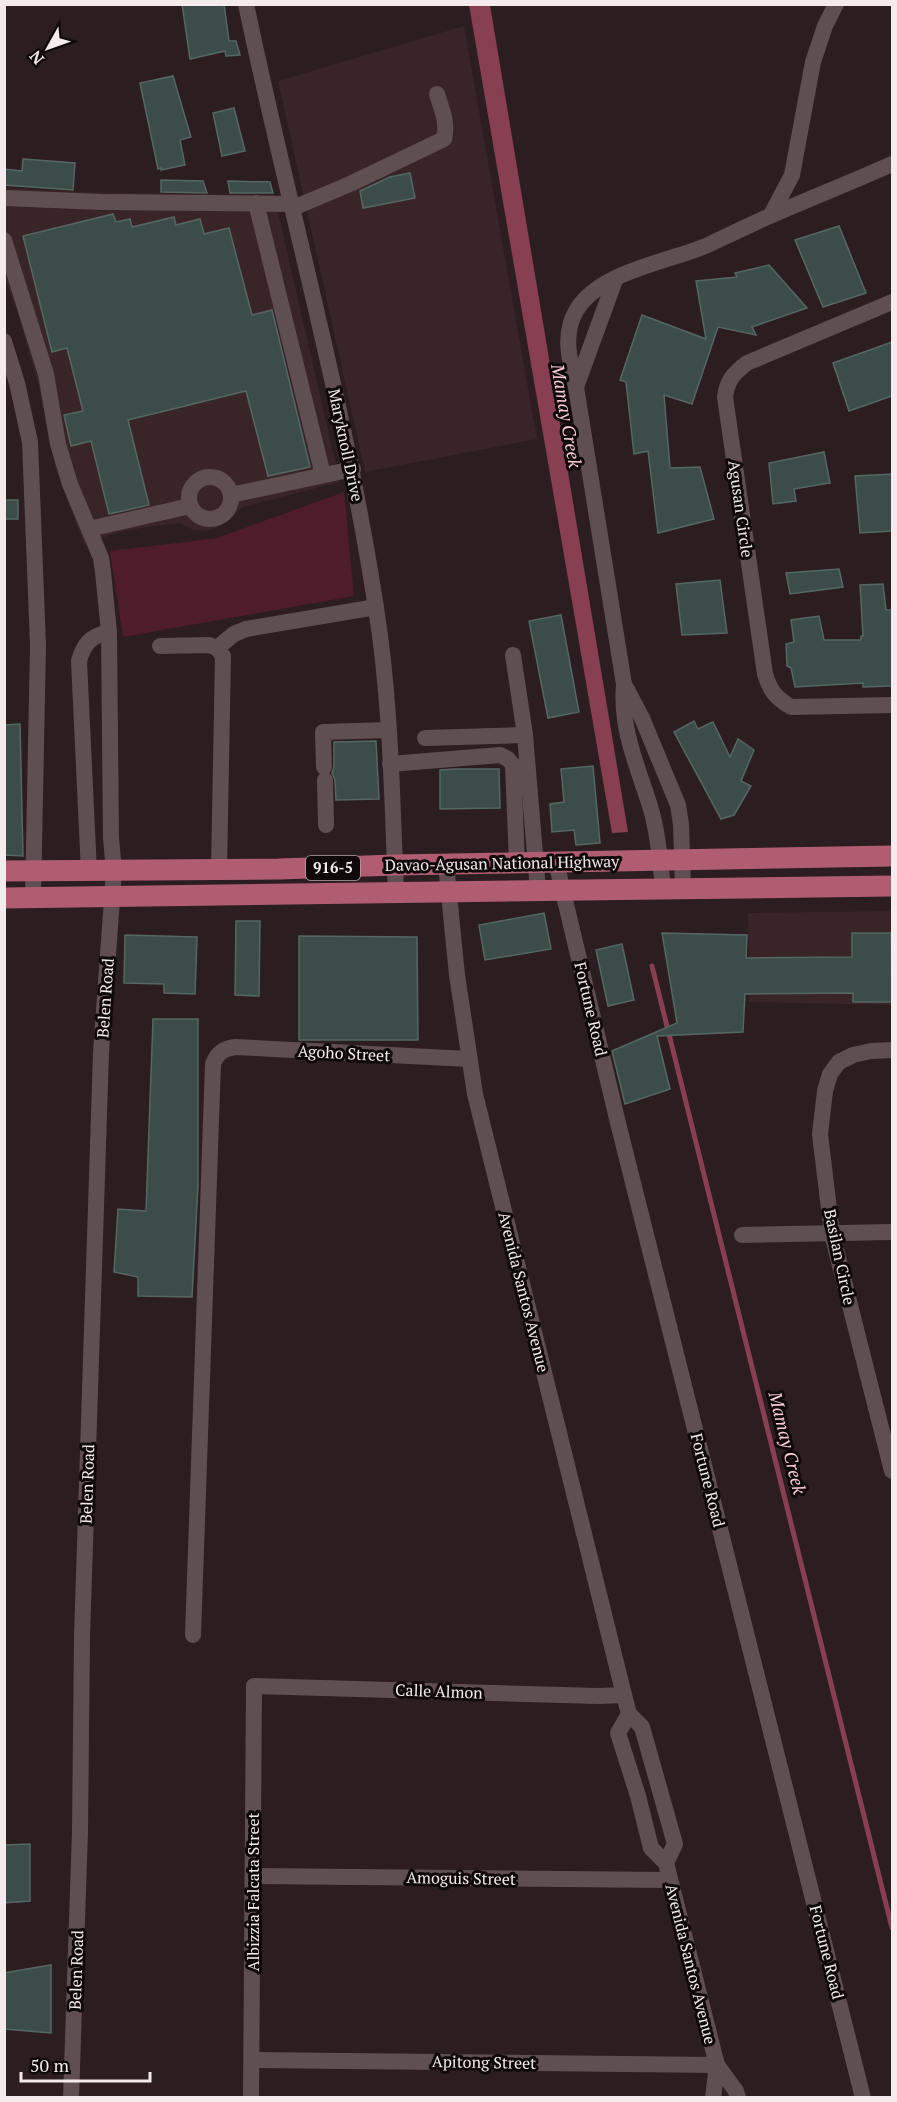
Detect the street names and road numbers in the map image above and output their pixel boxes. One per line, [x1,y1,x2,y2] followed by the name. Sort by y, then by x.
[323,387,369,503] street label: Maryknoll Drive
[723,459,759,559] street label: Agusan Circle
[384,850,620,876] street label: Davao-Agusan National Highway
[306,856,360,880] road number: 916-5
[91,957,119,1039] street label: Belen Road
[569,960,613,1058] street label: Fortune Road
[297,1040,391,1066] street label: Agoho Street
[819,1207,861,1307] street label: Basilan Circle
[493,1209,555,1375] street label: Avenida Santos Avenue
[686,1431,730,1529] street label: Fortune Road
[75,1444,99,1524] street label: Belen Road
[395,1678,484,1704] street label: Calle Almon
[242,1812,264,1972] street label: Albizzia Falcata Street
[406,1866,516,1890] street label: Amoguis Street
[660,1881,722,2047] street label: Avenida Santos Avenue
[805,1903,849,2001] street label: Fortune Road
[64,1930,88,2010] street label: Belen Road
[432,2050,536,2074] street label: Apitong Street

